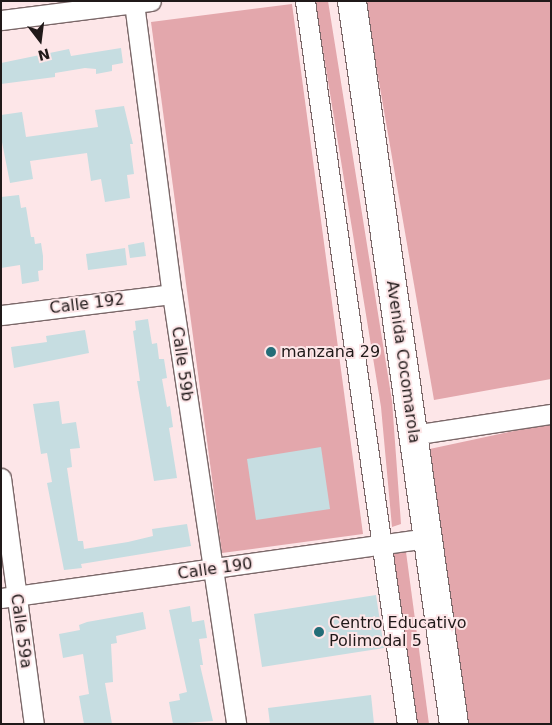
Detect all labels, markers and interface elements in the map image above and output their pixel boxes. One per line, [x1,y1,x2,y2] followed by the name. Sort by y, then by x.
[15,15,65,65] north arrow
[36,45,52,64] text: N
[382,279,424,445] street label: Avenida Cocomarola
[48,290,126,318] street label: Calle 192
[167,325,197,403] street label: Calle 59b
[281,342,380,362] place label: manzana 29
[265,346,277,358] marker: manzana 29
[176,554,254,584] street label: Calle 190
[6,593,36,669] street label: Calle 59a
[329,613,467,651] place label: Centro Educativo Polimodal 5
[313,626,325,638] marker: Centro Educativo Polimodal 5

